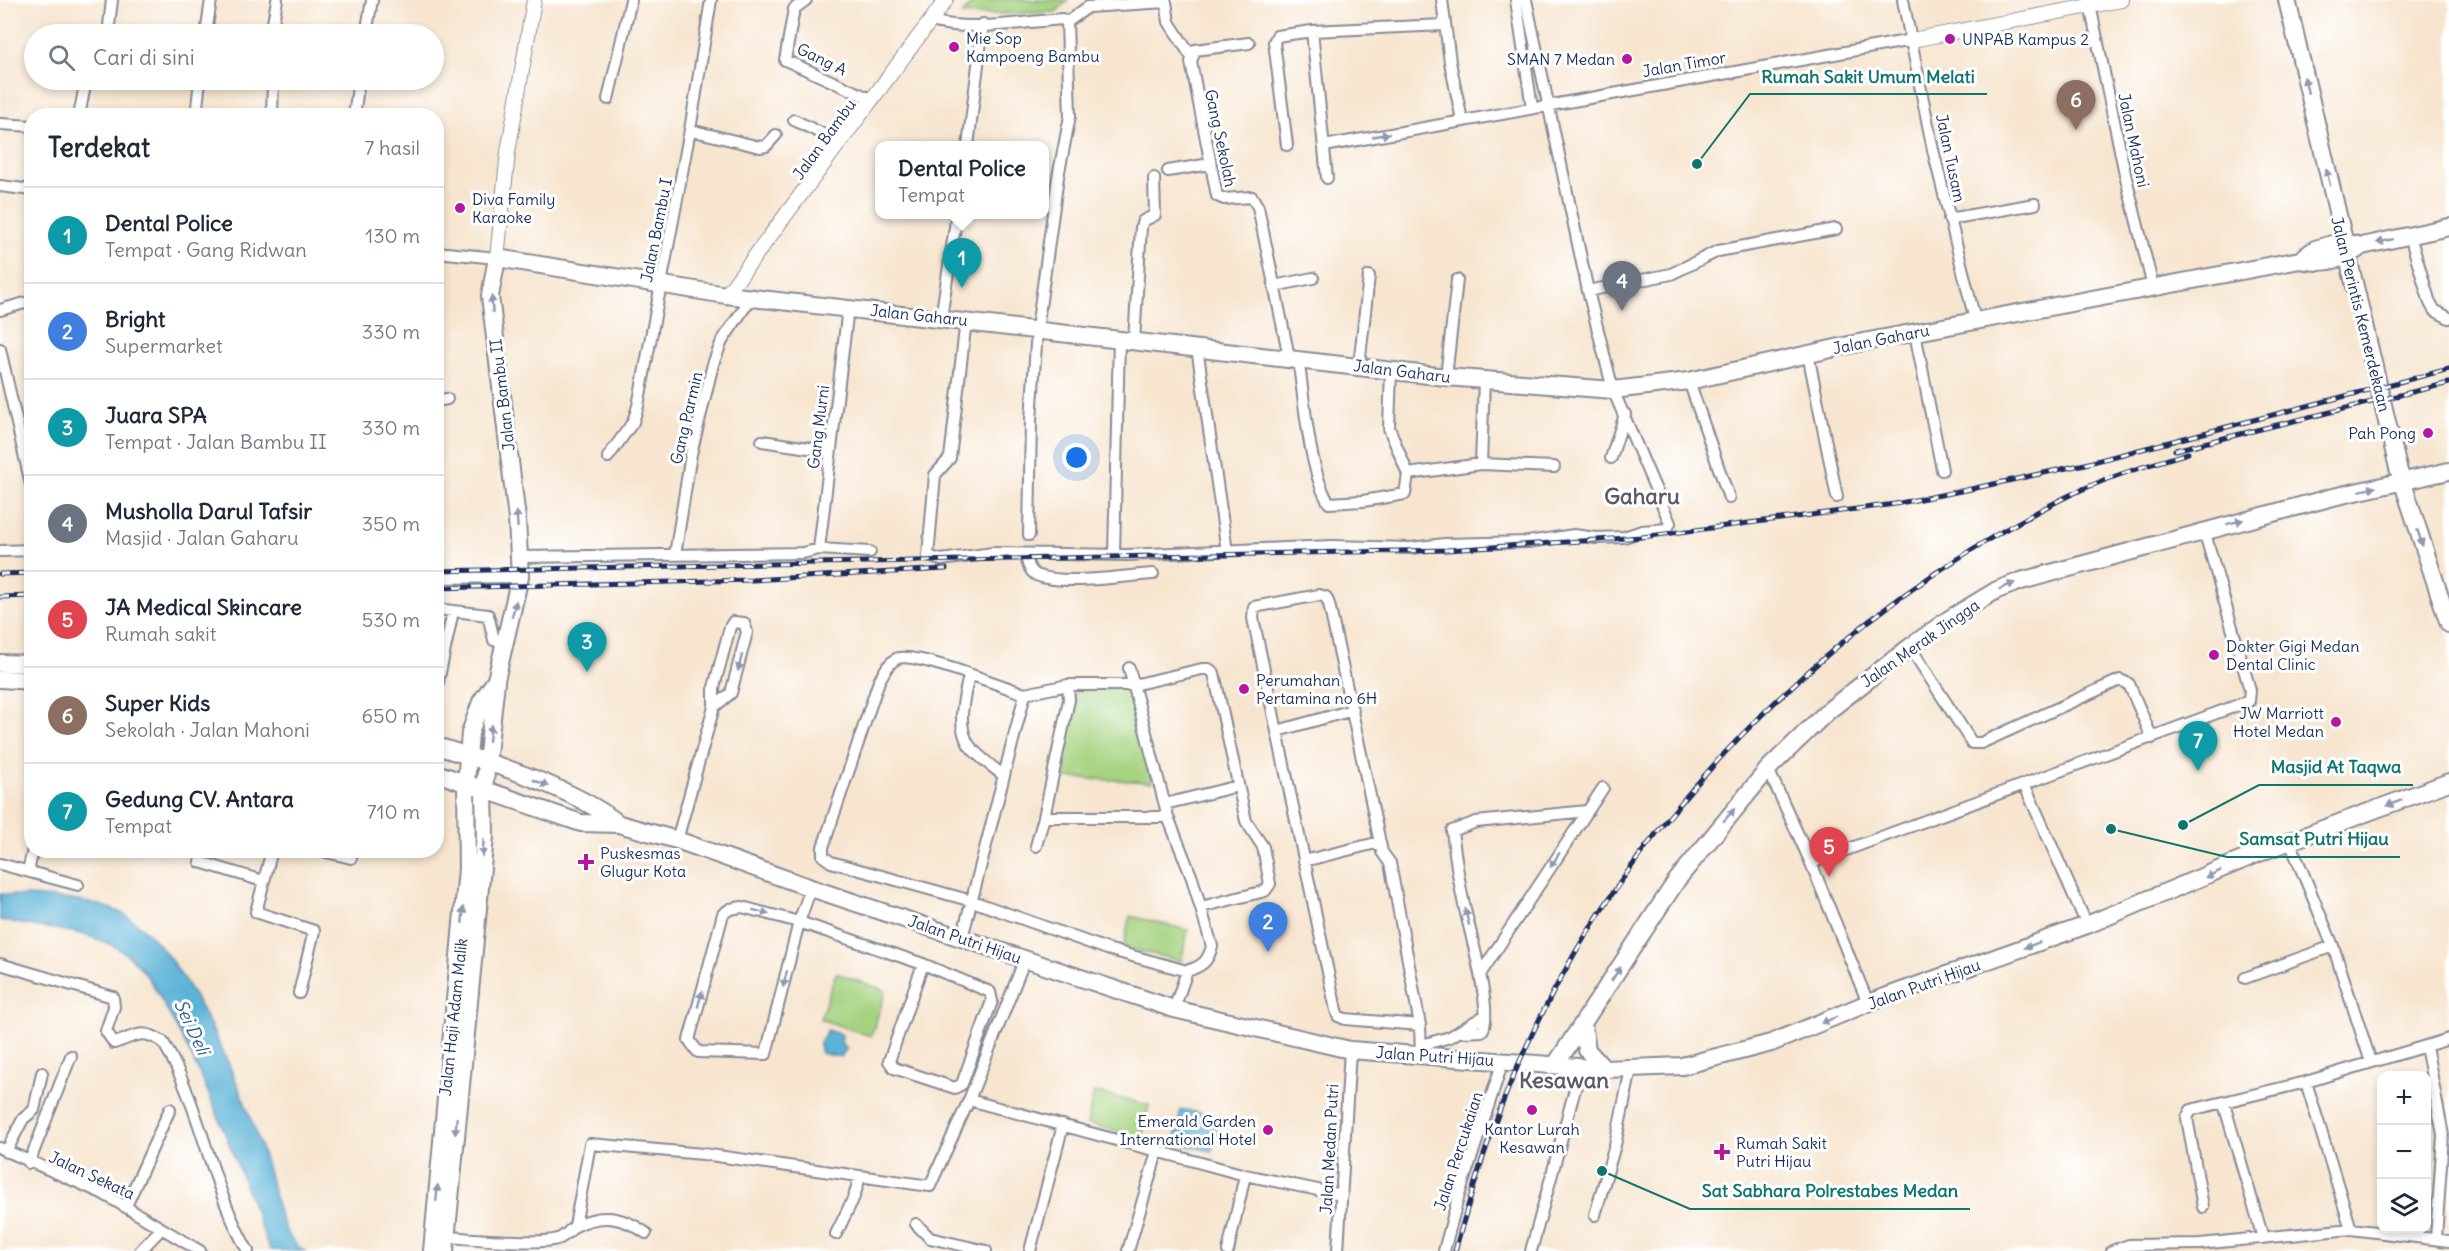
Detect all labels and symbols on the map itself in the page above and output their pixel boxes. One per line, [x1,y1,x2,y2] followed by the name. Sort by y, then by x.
[966,28,1100,66] place label: Mie Sop Kampoeng Bambu
[1962,29,2089,49] place label: UNPAB Kampus 2
[1943,32,1957,46] marker: UNPAB Kampus 2
[794,38,850,80] street label: Gang A
[947,40,961,54] marker: Mie Sop Kampoeng Bambu
[1641,47,1728,81] street label: Jalan Timor
[1507,49,1615,69] place label: SMAN 7 Medan
[1620,52,1634,66] marker: SMAN 7 Medan
[1750,58,1987,94] callout: Rumah Sakit Umum Melati
[1761,65,1975,88] text: Rumah Sakit Umum Melati
[2301,76,2311,95] one-way arrow
[2056,80,2096,130] pin: 6
[1201,87,1241,189] street label: Gang Sekolah
[2114,91,2154,189] street label: Jalan Mahoni
[788,95,860,183] street label: Jalan Bambu
[1932,112,1970,204] street label: Jalan Tusam
[1372,130,1391,139] one-way arrow
[2322,168,2332,186] one-way arrow
[636,176,676,284] street label: Jalan Bambu I
[472,189,555,227] place label: Diva Family Karaoke
[453,201,467,215] marker: Diva Family Karaoke
[2327,214,2395,414] street label: Jalan Perintis Kemerdekaan
[2375,237,2394,246] one-way arrow
[942,238,982,288] pin: 1
[1602,262,1642,311] pin: 4
[487,295,497,314] one-way arrow
[869,300,969,330] street label: Jalan Gaharu
[1831,320,1931,358] street label: Jalan Gaharu
[485,338,519,452] street label: Jalan Bambu II
[1352,355,1452,387] street label: Jalan Gaharu
[666,370,706,466] street label: Gang Parmin
[803,384,833,470] street label: Gang Murni
[2348,423,2416,443] place label: Pah Pong
[2421,426,2435,440] marker: Pah Pong
[1062,443,1091,472] your location
[1604,482,1680,510] district label: Gaharu
[2358,484,2377,493] one-way arrow
[512,509,522,528] one-way arrow
[2226,517,2244,527] one-way arrow
[2416,529,2425,547] one-way arrow
[1998,581,2016,590] one-way arrow
[1857,595,1983,691] street label: Jalan Merak Jingga
[509,599,519,618] one-way arrow
[568,622,606,672] pin: 3
[2226,636,2359,674] place label: Dokter Gigi Medan Dental Clinic
[2207,648,2221,662] marker: Dokter Gigi Medan Dental Clinic
[734,654,744,672] one-way arrow
[1256,670,1377,708] place label: Perumahan Pertamina no 6H
[1237,682,1251,696] marker: Perumahan Pertamina no 6H
[2233,703,2325,741] place label: JW Marriott Hotel Medan
[2329,715,2343,729] marker: JW Marriott Hotel Medan
[2178,722,2218,771] pin: 7
[486,724,495,743] one-way arrow
[2259,749,2413,785] callout: Masjid At Taqwa
[2271,755,2401,778] text: Masjid At Taqwa
[532,779,550,789] one-way arrow
[2385,798,2403,808] one-way arrow
[1722,807,1735,823] one-way arrow
[2227,821,2400,857] callout: Samsat Putri Hijau
[2239,827,2389,850] text: Samsat Putri Hijau
[1810,828,1848,877] pin: 5
[479,839,488,858] one-way arrow
[600,843,686,881] place label: Puskesmas Glugur Kota
[1550,852,1561,868] one-way arrow
[577,853,595,871] marker: Puskesmas Glugur Kota
[2204,870,2222,880] one-way arrow
[1248,902,1288,952] pin: 2
[458,905,468,924] one-way arrow
[1461,907,1471,926] one-way arrow
[752,908,770,917] one-way arrow
[906,910,1024,968] street label: Jalan Putri Hijau
[435,937,471,1097] street label: Jalan Haji Adam Malik
[2022,941,2040,951] one-way arrow
[1865,954,1983,1014] street label: Jalan Putri Hijau
[1610,966,1621,982] one-way arrow
[780,970,790,988] one-way arrow
[695,990,705,1008] one-way arrow
[169,996,216,1060] water label: Sei Deli
[1820,1016,1838,1025] one-way arrow
[1375,1042,1495,1070] street label: Jalan Putri Hijau
[1519,1066,1609,1094] district label: Kesawan
[1316,1083,1342,1215] street label: Jalan Medan Putri
[1429,1089,1487,1213] street label: Jalan Percukaian
[1525,1103,1539,1117] marker: Kantor Lurah Kesawan
[1120,1111,1256,1149] place label: Emerald Garden International Hotel
[451,1116,461,1135] one-way arrow
[1484,1119,1580,1157] place label: Kantor Lurah Kesawan
[1261,1123,1275,1137] marker: Emerald Garden International Hotel
[1736,1133,1827,1171] place label: Rumah Sakit Putri Hijau
[1713,1143,1731,1161] marker: Rumah Sakit Putri Hijau
[46,1146,138,1204] street label: Jalan Sekata
[1690,1173,1970,1209] callout: Sat Sabhara Polrestabes Medan
[1702,1179,1959,1202] text: Sat Sabhara Polrestabes Medan
[432,1183,442,1202] one-way arrow

